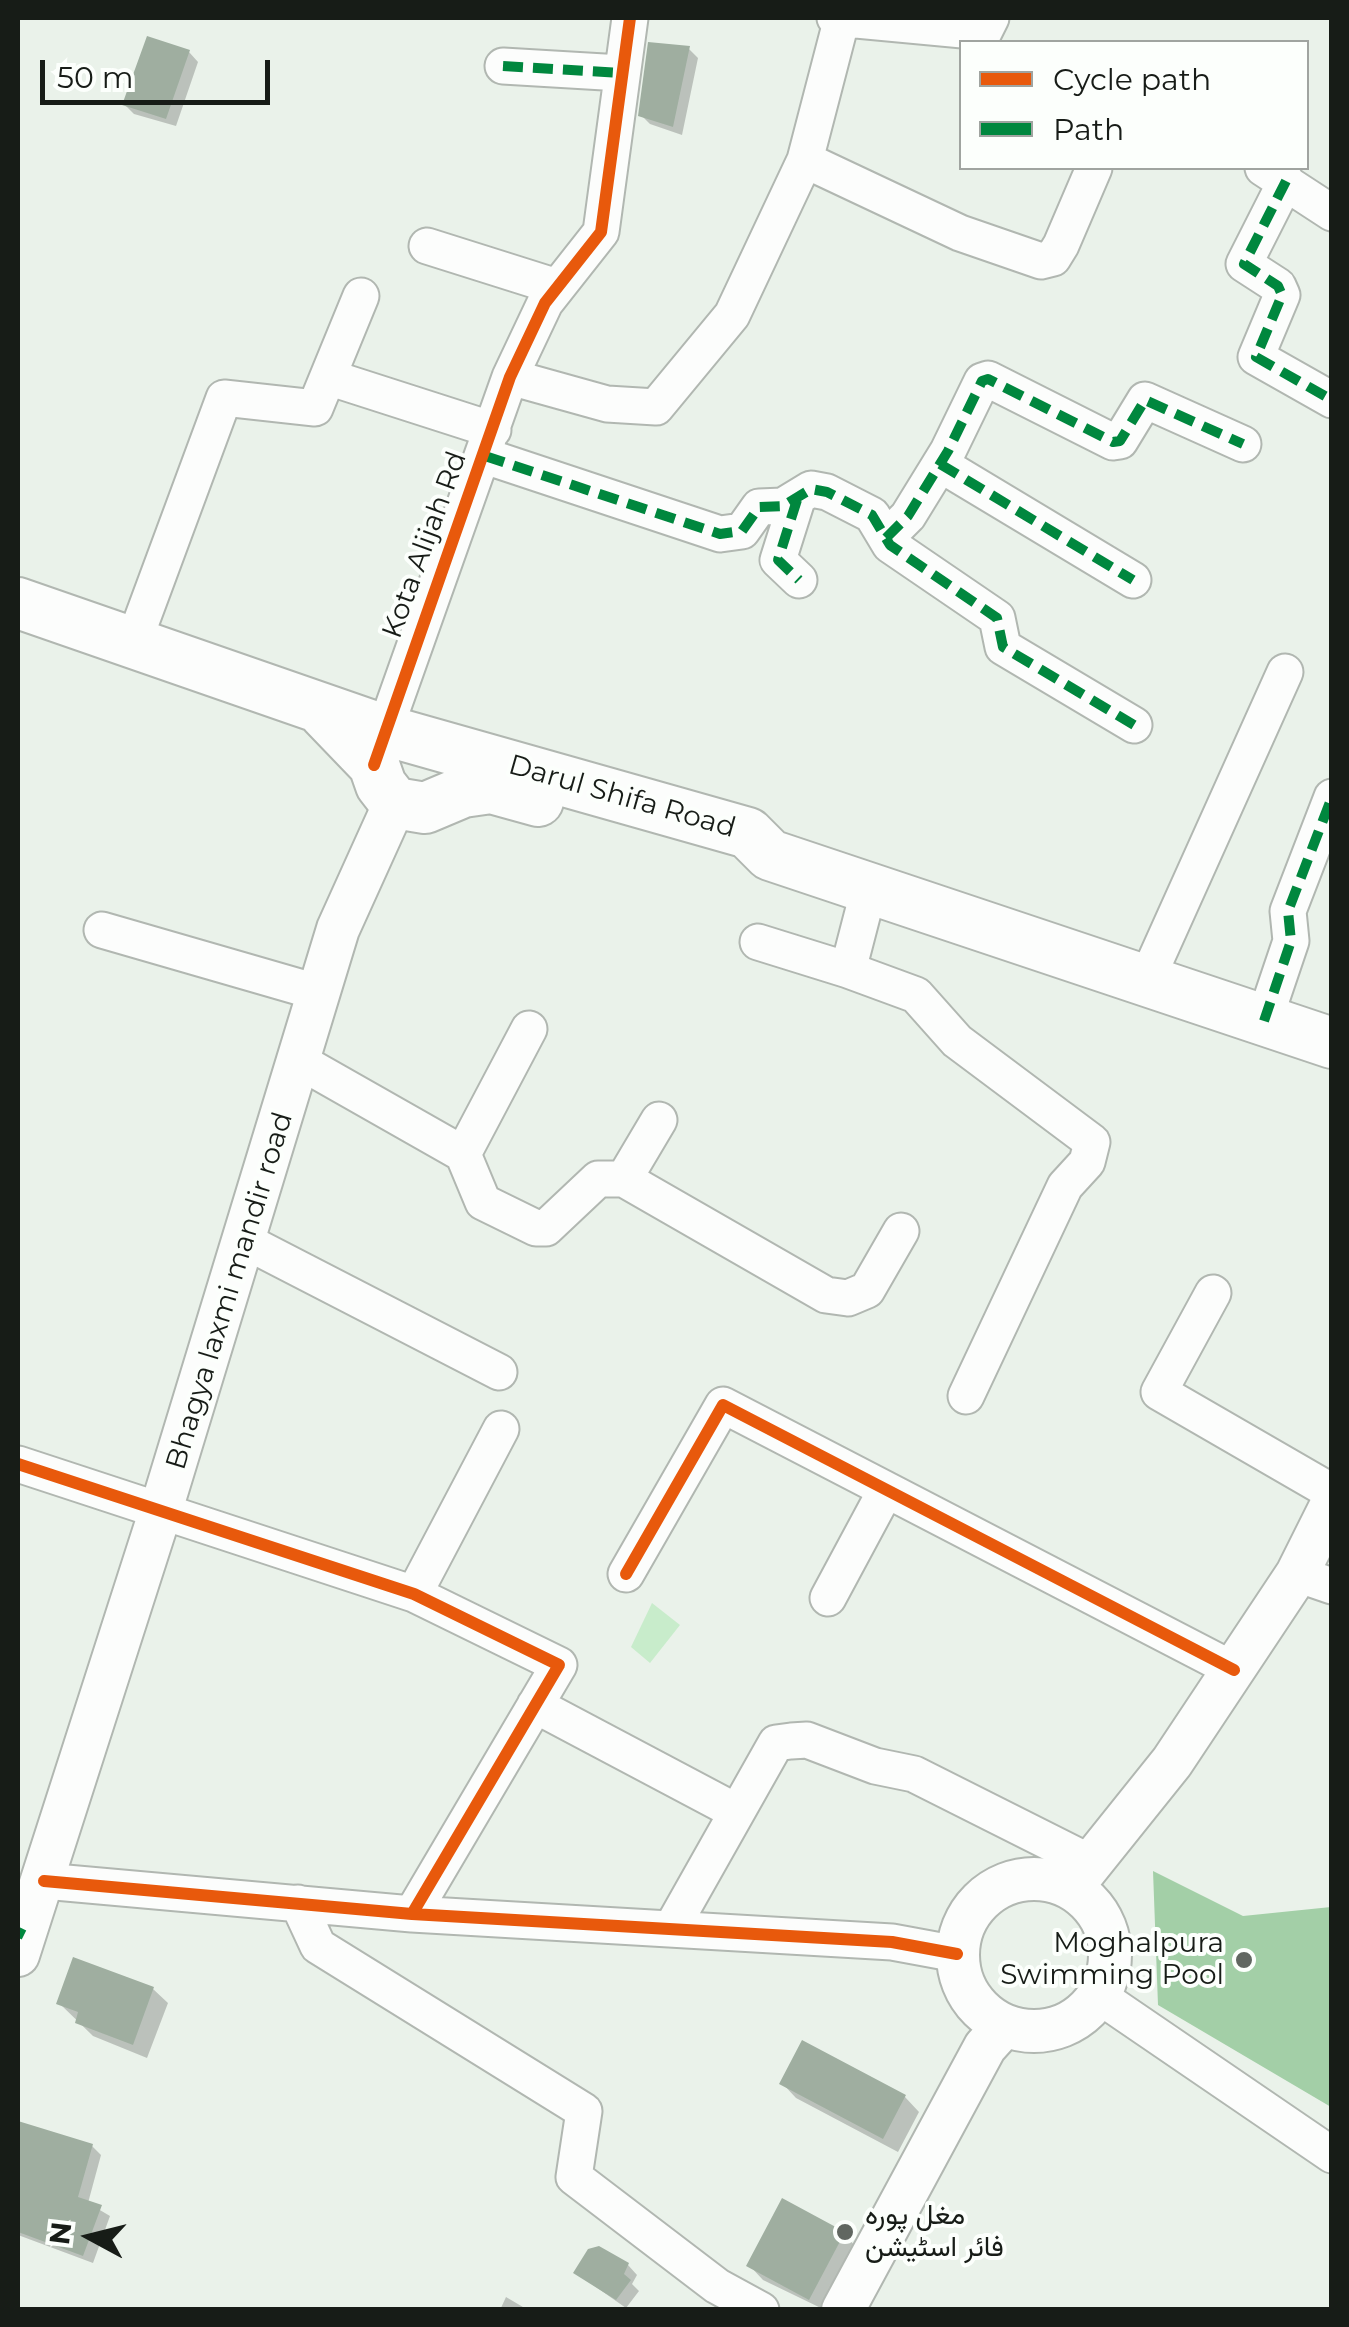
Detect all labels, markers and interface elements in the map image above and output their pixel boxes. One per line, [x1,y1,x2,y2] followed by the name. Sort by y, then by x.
[45,40,275,102] scale bar
[959,40,1309,170] legend
[57,59,134,96] text: 50 m
[1053,61,1211,98] text: Cycle path
[1053,111,1124,148] text: Path
[376,447,474,643] street label: Kota Alijah Rd
[505,749,739,845] street label: Darul Shifa Road
[160,1108,300,1474] street label: Bhagya laxmi mandir road
[1000,1927,1224,1993] place label: Moghalpura Swimming Pool
[1233,1949,1255,1971] marker: Moghalpura Swimming Pool
[40,2187,140,2287] north arrow
[865,2199,1004,2265] place label: مغل پورہ فائر اسٹیشن
[42,2220,78,2247] text: N
[834,2221,856,2243] marker: مغل پورہ فائر اسٹیشن

